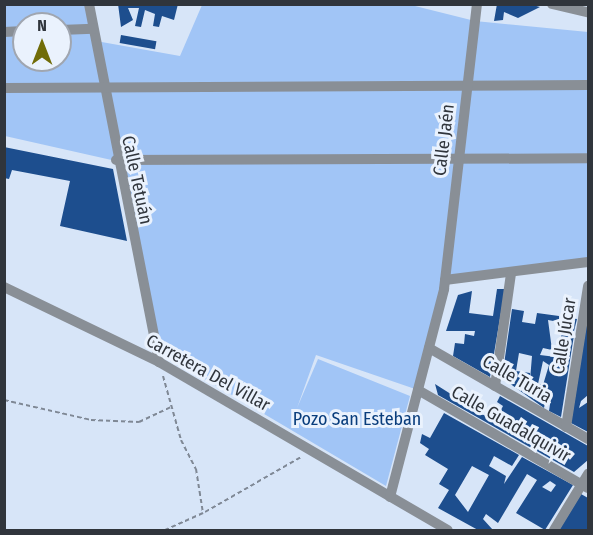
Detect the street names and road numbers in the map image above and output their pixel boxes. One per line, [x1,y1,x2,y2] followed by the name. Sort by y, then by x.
[429,103,459,177] street label: Calle Jaén
[117,134,157,226] street label: Calle Tetuán
[547,296,581,376] street label: Calle Júcar
[142,330,274,416] street label: Carretera Del Villar
[478,350,556,408] street label: Calle Turia
[448,381,574,467] street label: Calle Guadalquivir

